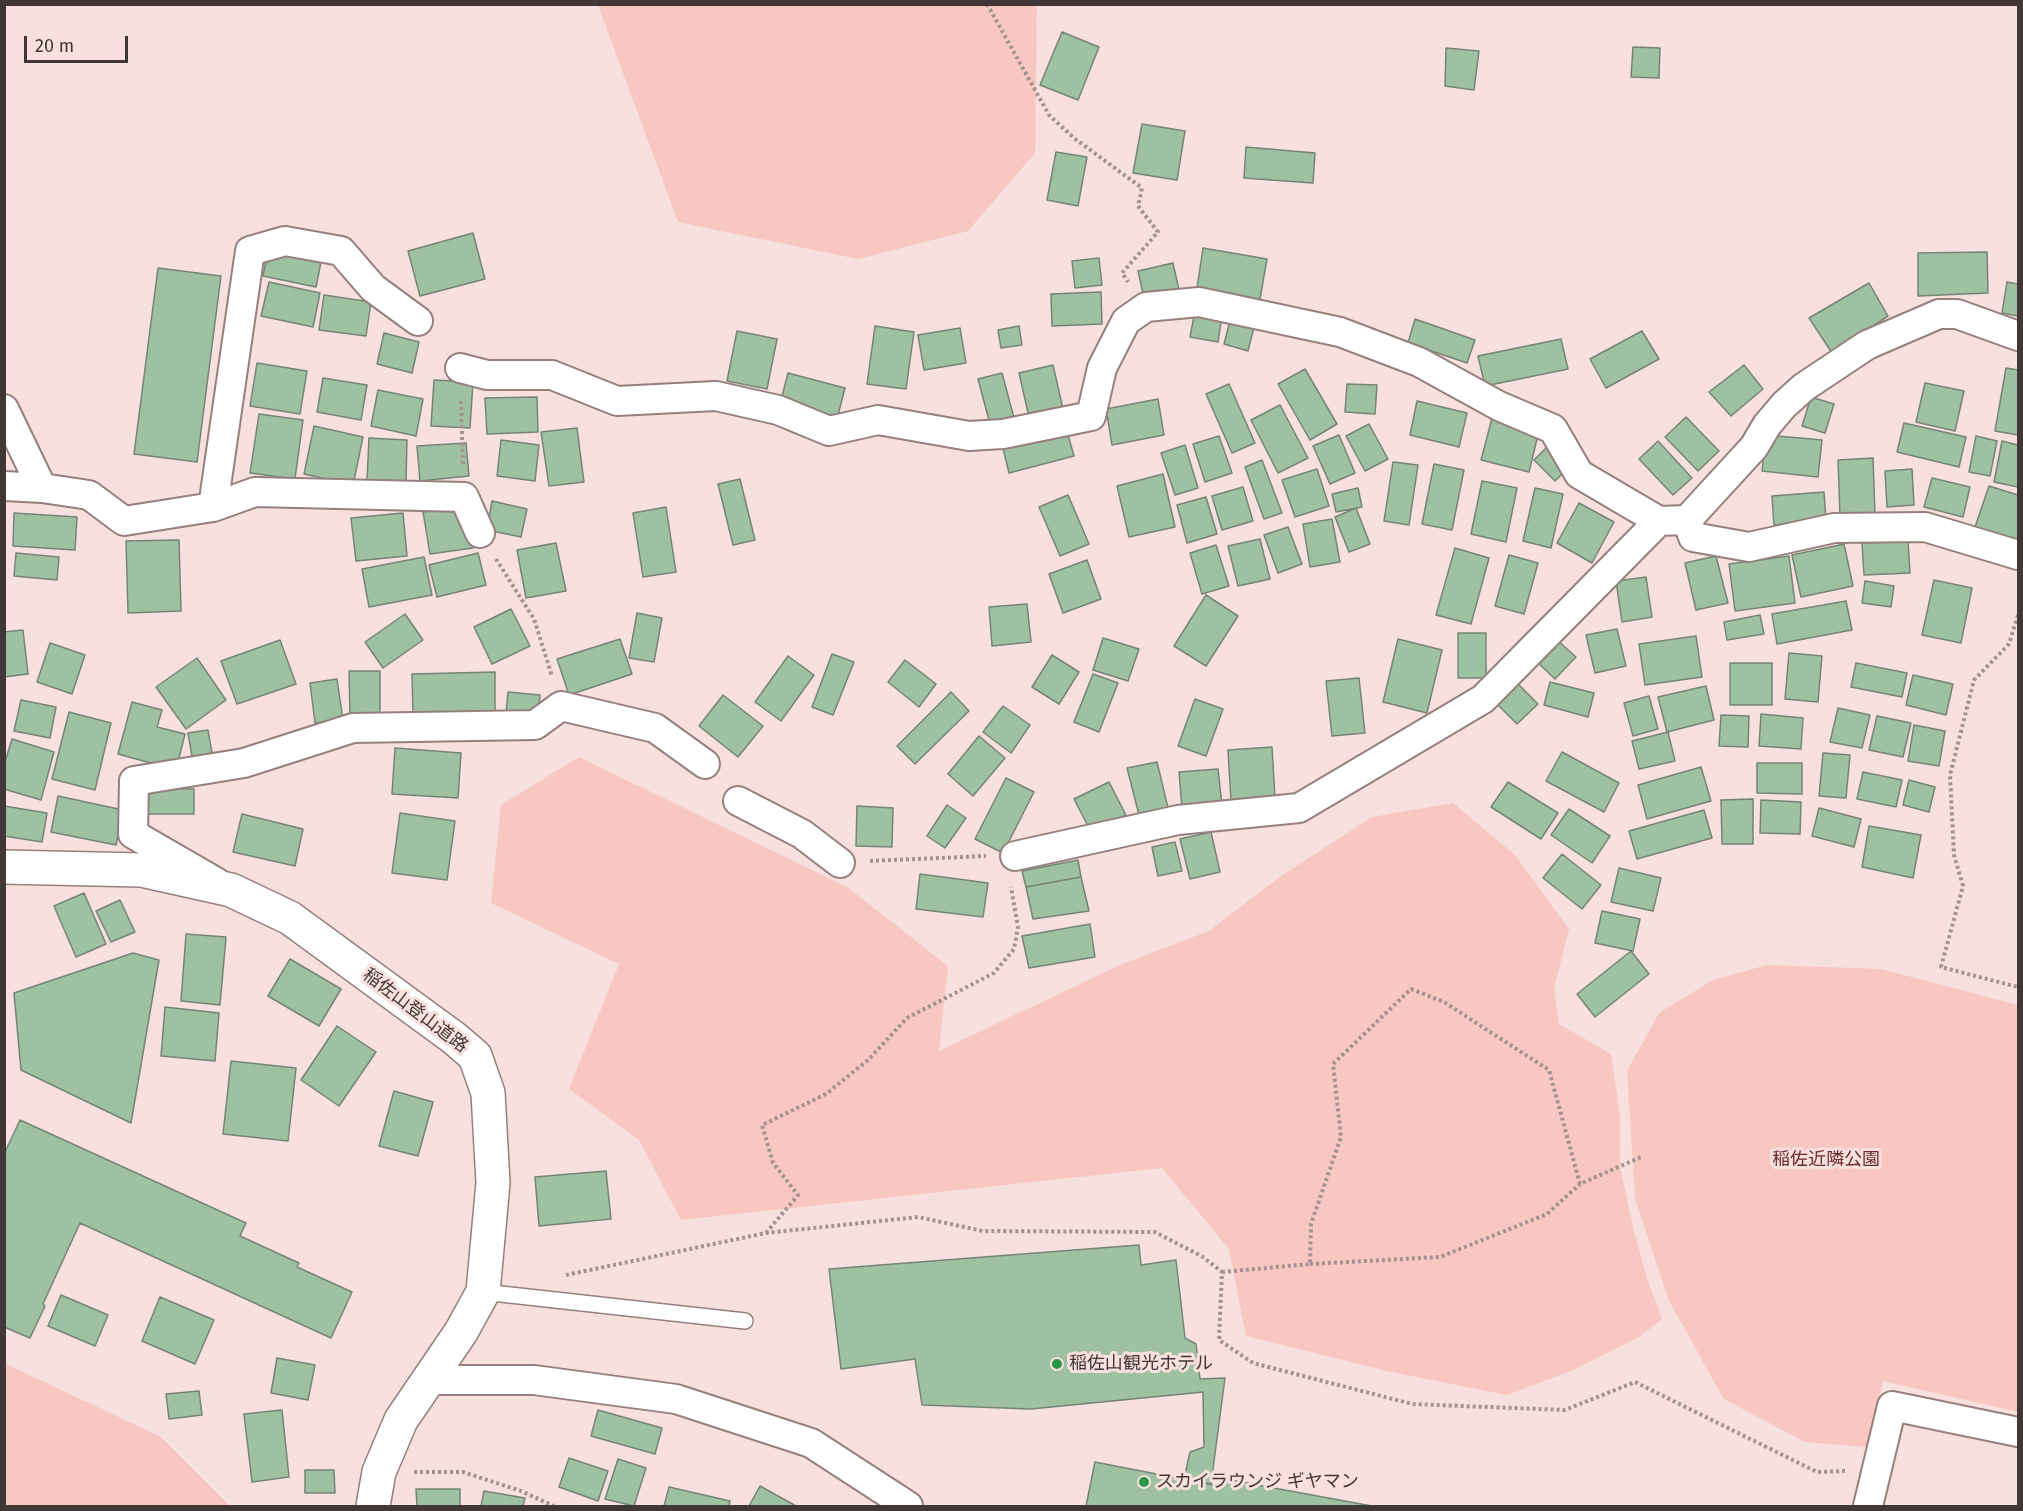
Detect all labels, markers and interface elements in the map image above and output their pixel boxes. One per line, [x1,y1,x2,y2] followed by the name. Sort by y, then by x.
[27,24,130,62] scale bar
[35,35,74,57] text: 20 m
[358,964,472,1058] street label: 稲佐山登山道路
[1772,1149,1880,1171] park label: 稲佐近隣公園
[1069,1353,1213,1375] place label: 稲佐山観光ホテル
[1050,1357,1064,1371] marker: 稲佐山観光ホテル
[1156,1471,1359,1493] place label: スカイラウンジ ギヤマン
[1137,1475,1151,1489] marker: スカイラウンジ ギヤマン

